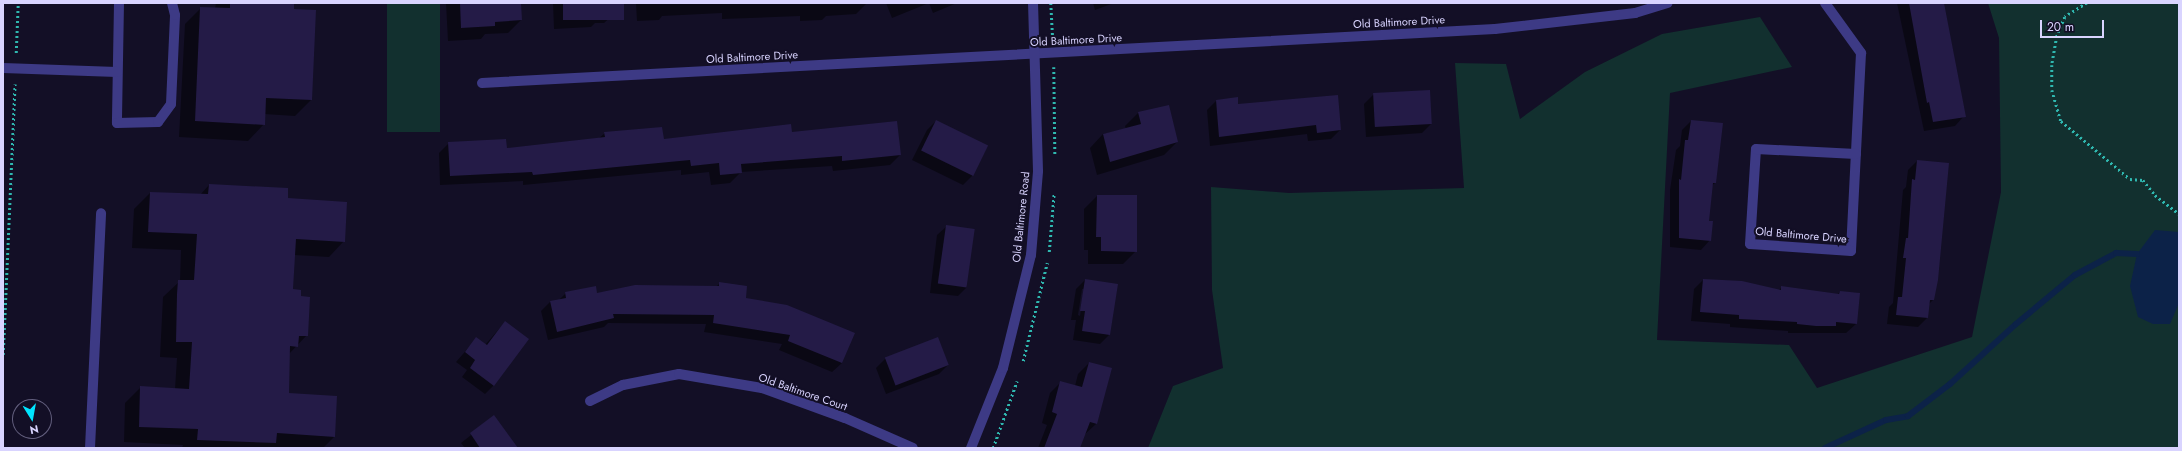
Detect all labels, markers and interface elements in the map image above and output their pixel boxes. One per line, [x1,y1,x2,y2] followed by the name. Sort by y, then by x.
[2042,12,2106,38] scale bar
[1353,13,1445,31] street label: Old Baltimore Drive
[2047,18,2074,36] text: 20 m
[1030,31,1122,49] street label: Old Baltimore Drive
[706,48,798,66] street label: Old Baltimore Drive
[1010,171,1032,263] street label: Old Baltimore Road
[1755,224,1847,246] street label: Old Baltimore Drive
[757,371,849,413] street label: Old Baltimore Court
[12,399,52,439] north arrow
[28,421,40,438] text: N

